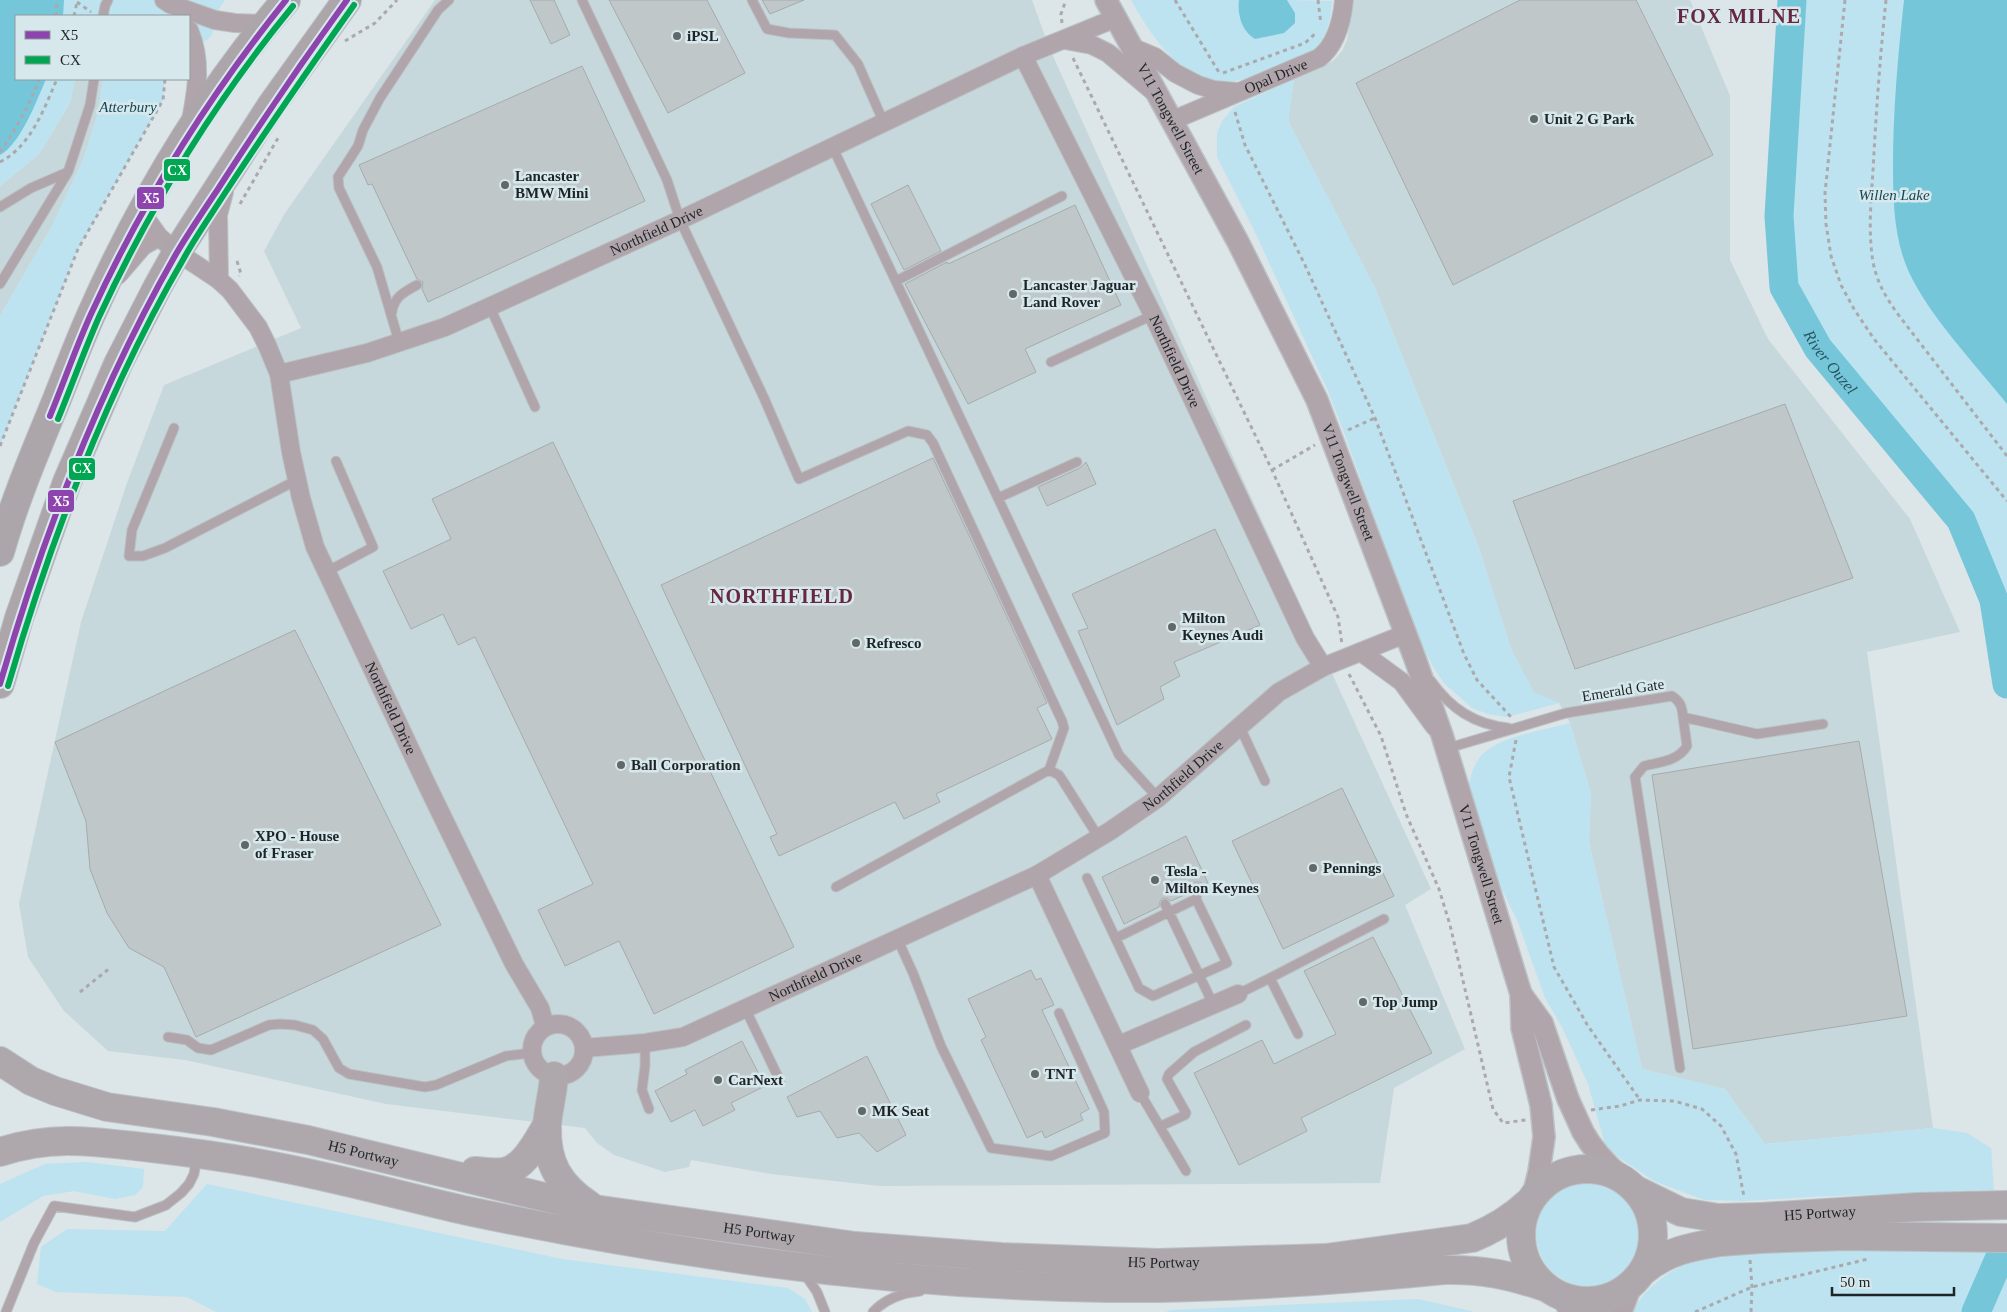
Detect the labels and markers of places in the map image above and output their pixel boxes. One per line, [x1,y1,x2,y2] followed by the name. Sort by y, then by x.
[687,28,719,44] place label: iPSL
[671,30,683,42] marker: iPSL
[1544,111,1635,127] place label: Unit 2 G Park
[1528,113,1540,125] marker: Unit 2 G Park
[515,168,588,201] place label: Lancaster BMW Mini
[499,179,511,191] marker: Lancaster BMW Mini
[1023,277,1136,310] place label: Lancaster Jaguar Land Rover
[1007,288,1019,300] marker: Lancaster Jaguar Land Rover
[1182,610,1263,643] place label: Milton Keynes Audi
[1166,621,1178,633] marker: Milton Keynes Audi
[866,635,922,651] place label: Refresco
[850,637,862,649] marker: Refresco
[631,757,741,773] place label: Ball Corporation
[615,759,627,771] marker: Ball Corporation
[255,828,340,861] place label: XPO - House of Fraser
[239,839,251,851] marker: XPO - House of Fraser
[1323,860,1382,876] place label: Pennings
[1307,862,1319,874] marker: Pennings
[1165,863,1259,896] place label: Tesla - Milton Keynes
[1149,874,1161,886] marker: Tesla - Milton Keynes
[1373,994,1438,1010] place label: Top Jump
[1357,996,1369,1008] marker: Top Jump
[1045,1066,1076,1082] place label: TNT
[1029,1068,1041,1080] marker: TNT
[728,1072,783,1088] place label: CarNext
[712,1074,724,1086] marker: CarNext
[872,1103,929,1119] place label: MK Seat
[856,1105,868,1117] marker: MK Seat

